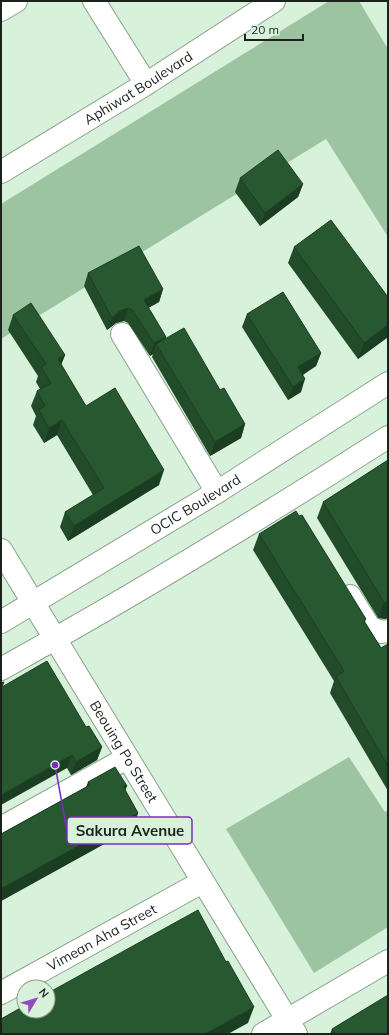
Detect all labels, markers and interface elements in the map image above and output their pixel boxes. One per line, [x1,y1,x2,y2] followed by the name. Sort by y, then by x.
[245,16,303,42] scale bar
[251,22,279,37] text: 20 m
[81,47,196,129] street label: Aphiwat Boulevard
[147,470,244,539] street label: OCIC Boulevard
[86,697,162,806] street label: Beouing Po Street
[67,817,192,844] callout: Sakura Avenue
[76,821,184,840] text: Sakura Avenue
[44,900,160,975] street label: Vimean Aha Street
[16,979,56,1019] north arrow
[36,985,52,1000] text: N

